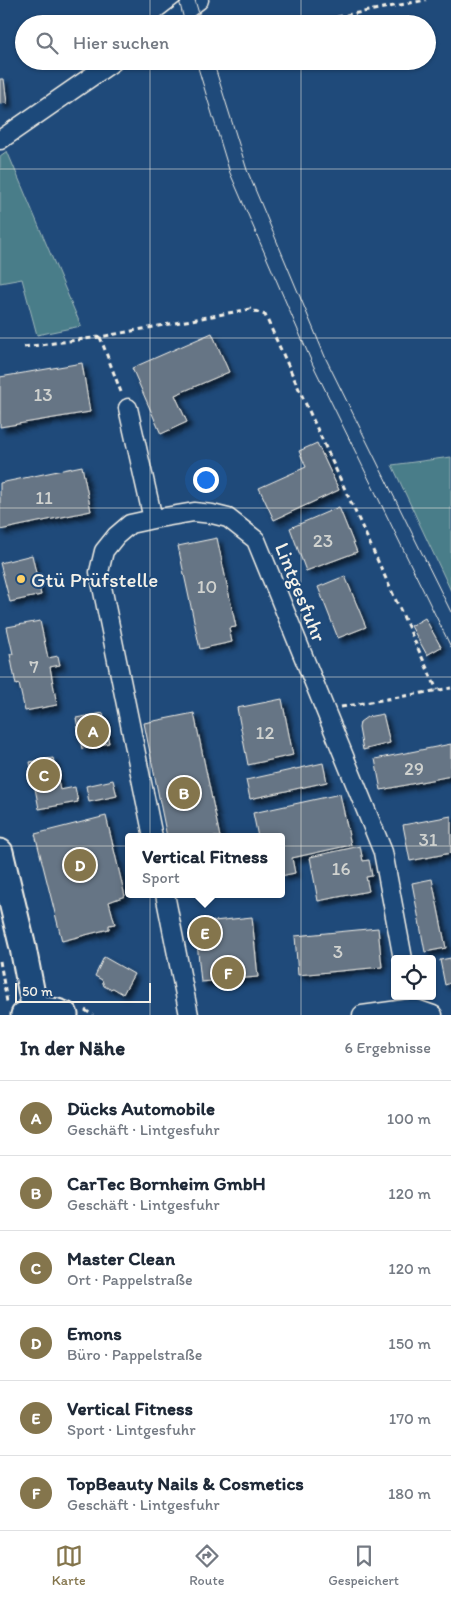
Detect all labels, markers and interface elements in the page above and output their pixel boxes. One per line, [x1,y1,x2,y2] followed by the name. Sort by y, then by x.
[15,15,436,70] search box
[33,29,61,57] icon: search
[73,31,169,54] text: Hier suchen
[33,383,53,406] house number: 13
[193,467,219,493] your location
[35,486,53,509] house number: 11
[313,529,333,552] house number: 23
[270,539,332,646] street label: Lintgesfuhr
[31,567,158,592] place label: Gtü Prüfstelle
[15,573,27,585] marker: Gtü Prüfstelle
[197,575,217,598] house number: 10
[29,655,39,678] house number: 7
[77,712,109,750] pin: A
[256,721,274,744] house number: 12
[28,756,60,794] pin: C
[404,757,424,780] house number: 29
[168,774,200,812] pin: B
[418,828,438,851] house number: 31
[125,833,285,898] popup
[142,845,268,868] text: Vertical Fitness
[64,846,96,884] pin: D
[332,857,350,880] house number: 16
[142,868,180,887] text: Sport
[189,914,221,952] pin: E
[333,940,343,963] house number: 3
[212,954,244,992] pin: F
[391,955,436,1000] map controls
[391,955,436,1000] button: locate
[15,980,151,1003] scale bar
[22,983,53,1000] text: 50 m
[20,1035,125,1060] text: In der Nähe
[345,1038,431,1057] text: 6 Ergebnisse
[67,1097,215,1120] text: Dücks Automobile
[31,1109,41,1128] text: A
[387,1109,431,1128] text: 100 m
[67,1120,220,1139] text: Geschäft · Lintgesfuhr
[67,1172,266,1195] text: CarTec Bornheim GmbH
[31,1184,41,1203] text: B
[388,1184,431,1203] text: 120 m
[67,1195,220,1214] text: Geschäft · Lintgesfuhr
[67,1247,175,1270] text: Master Clean
[31,1259,41,1278] text: C
[388,1259,431,1278] text: 120 m
[67,1270,193,1289] text: Ort · Pappelstraße
[67,1322,122,1345] text: Emons
[31,1334,41,1353] text: D
[388,1334,431,1353] text: 150 m
[67,1345,202,1364] text: Büro · Pappelstraße
[67,1397,193,1420] text: Vertical Fitness
[32,1409,40,1428] text: E
[389,1409,431,1428] text: 170 m
[67,1420,196,1439] text: Sport · Lintgesfuhr
[67,1472,304,1495] text: TopBeauty Nails & Cosmetics
[32,1484,40,1503] text: F
[388,1484,431,1503] text: 180 m
[67,1495,220,1514] text: Geschäft · Lintgesfuhr
[52,1542,86,1589] tab: Karte
[189,1542,224,1589] tab: Route
[328,1542,399,1589] tab: Gespeichert

